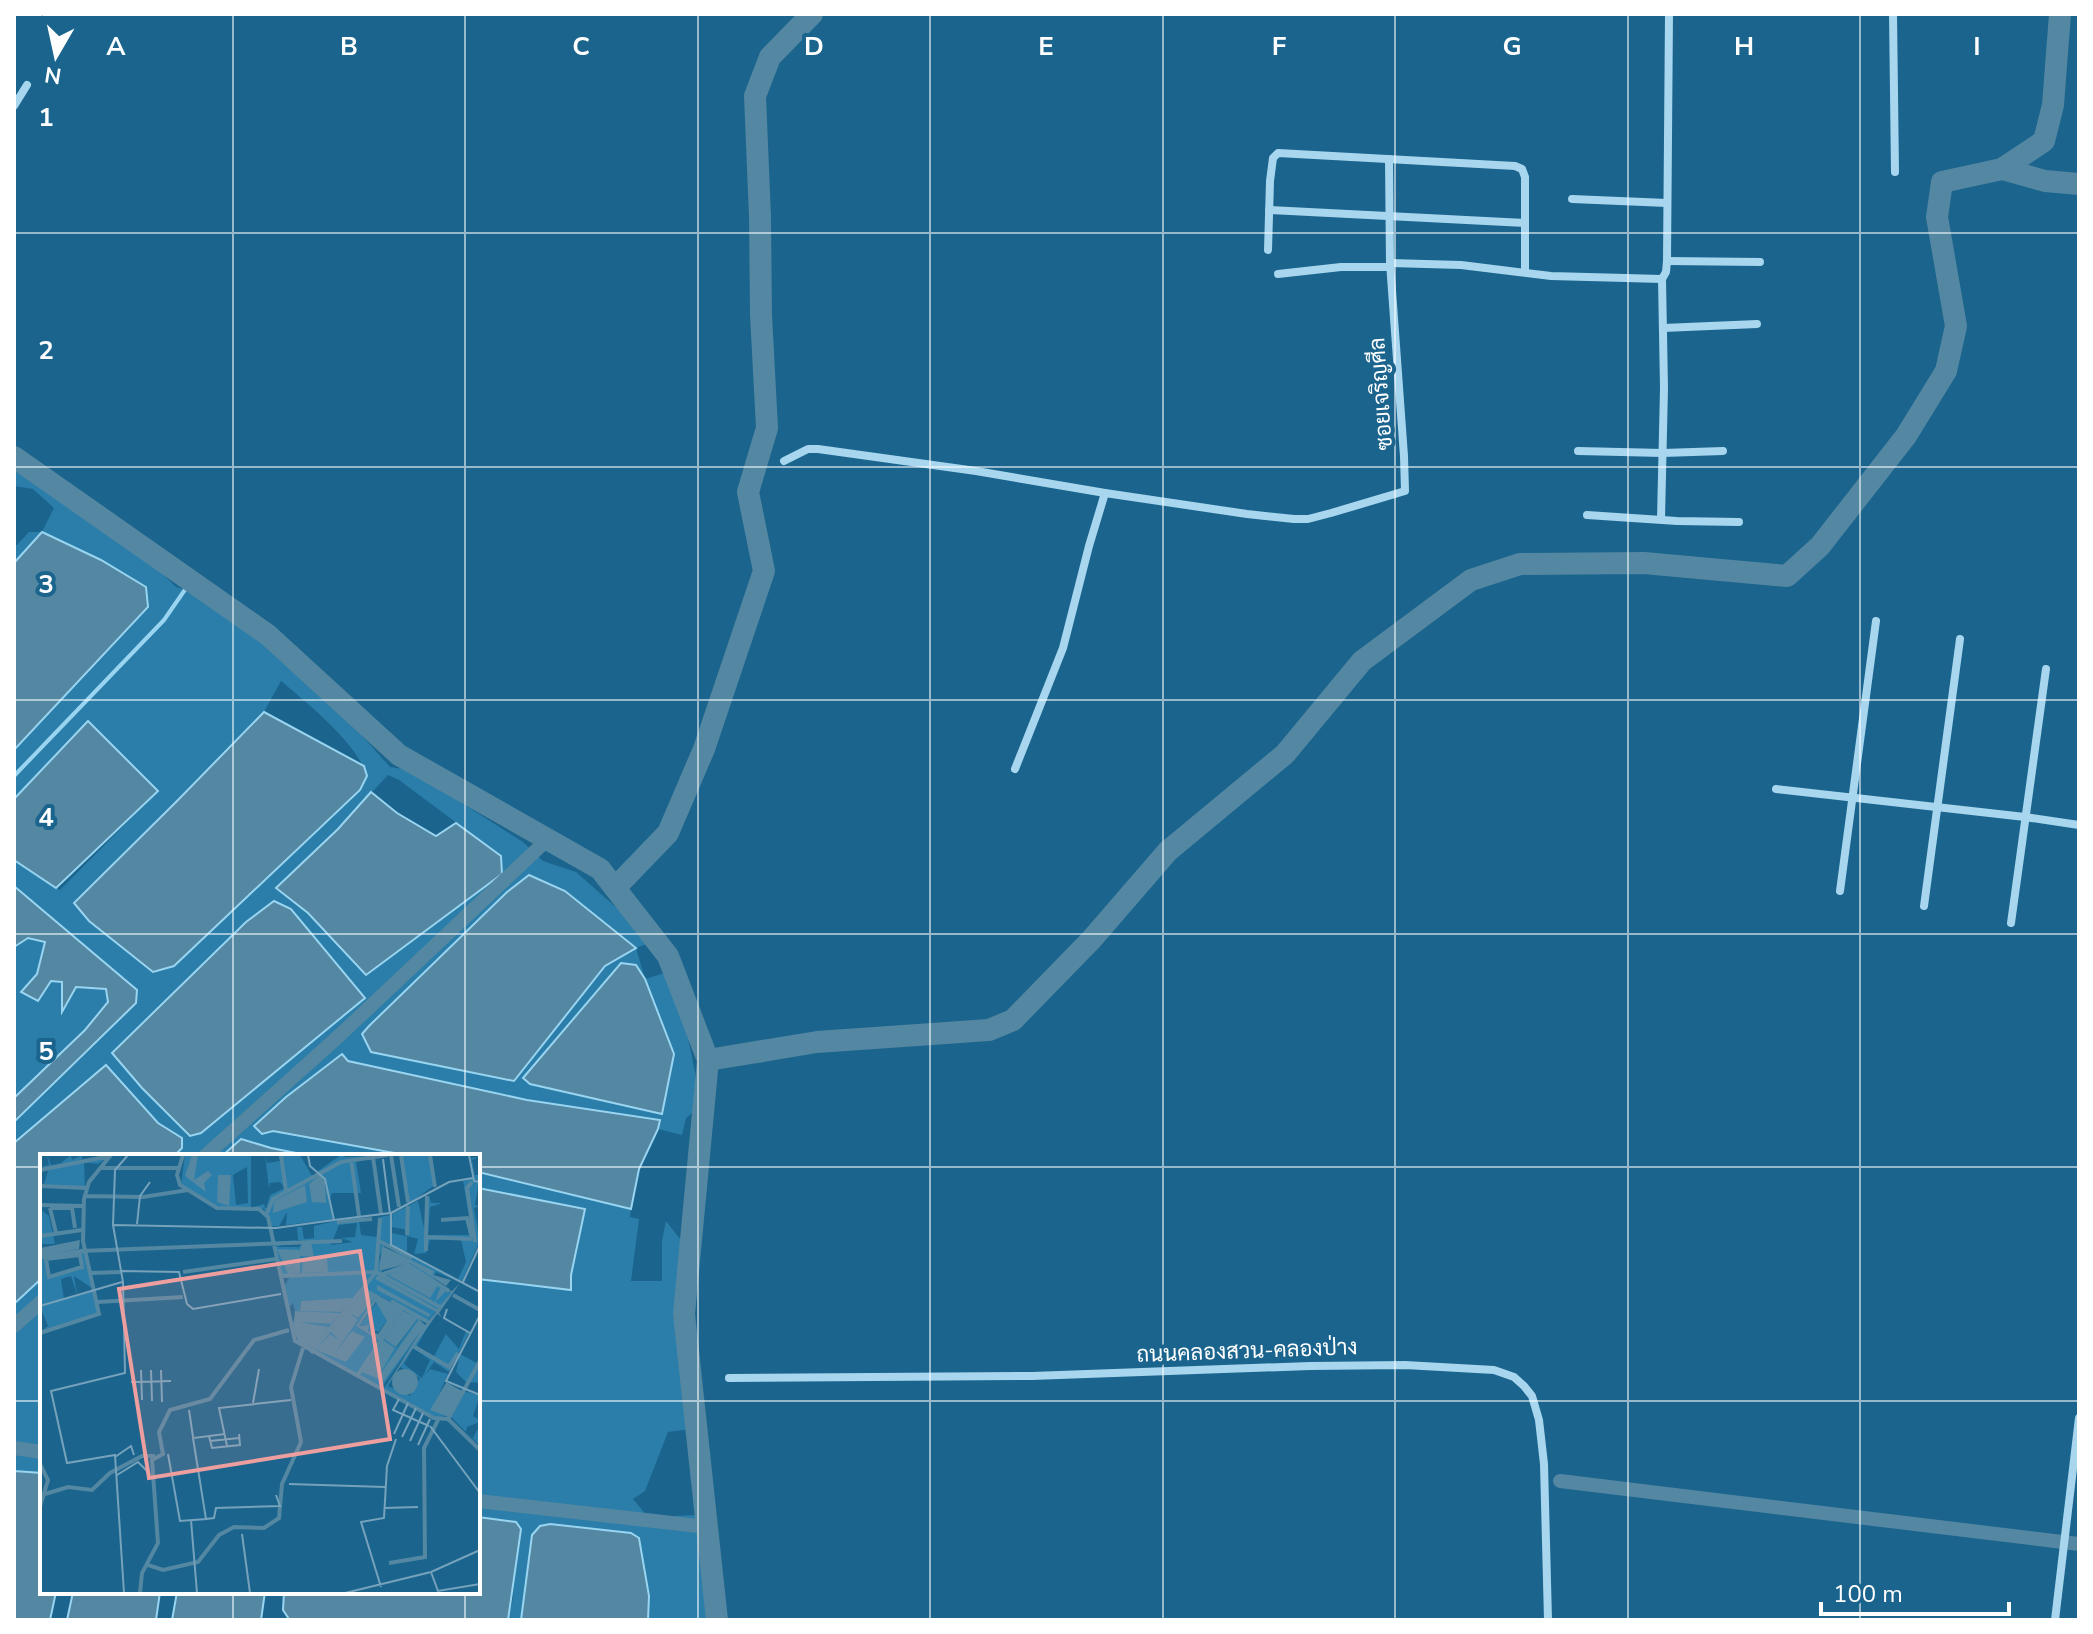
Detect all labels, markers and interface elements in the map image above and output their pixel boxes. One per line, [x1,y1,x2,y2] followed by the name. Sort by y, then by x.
[16,16,96,96] north arrow
[106,29,126,64] text: A
[340,29,358,64] text: B
[572,29,590,64] text: C
[804,29,824,64] text: D
[1038,29,1054,64] text: E
[1272,29,1286,64] text: F
[1502,29,1522,64] text: G
[1734,29,1754,64] text: H
[1973,29,1981,64] text: I
[43,59,64,91] text: N
[38,100,54,135] text: 1
[38,333,54,368] text: 2
[1362,337,1400,451] street label: ซอยเจริญศีล
[38,567,54,602] text: 3
[38,800,54,835] text: 4
[38,1034,54,1069] text: 5
[40,1154,480,1594] inset map
[1136,1332,1358,1370] street label: ถนนคลองสวน-คลองป่าง
[1821,1566,2009,1616] scale bar
[1833,1578,1903,1610] text: 100 m

